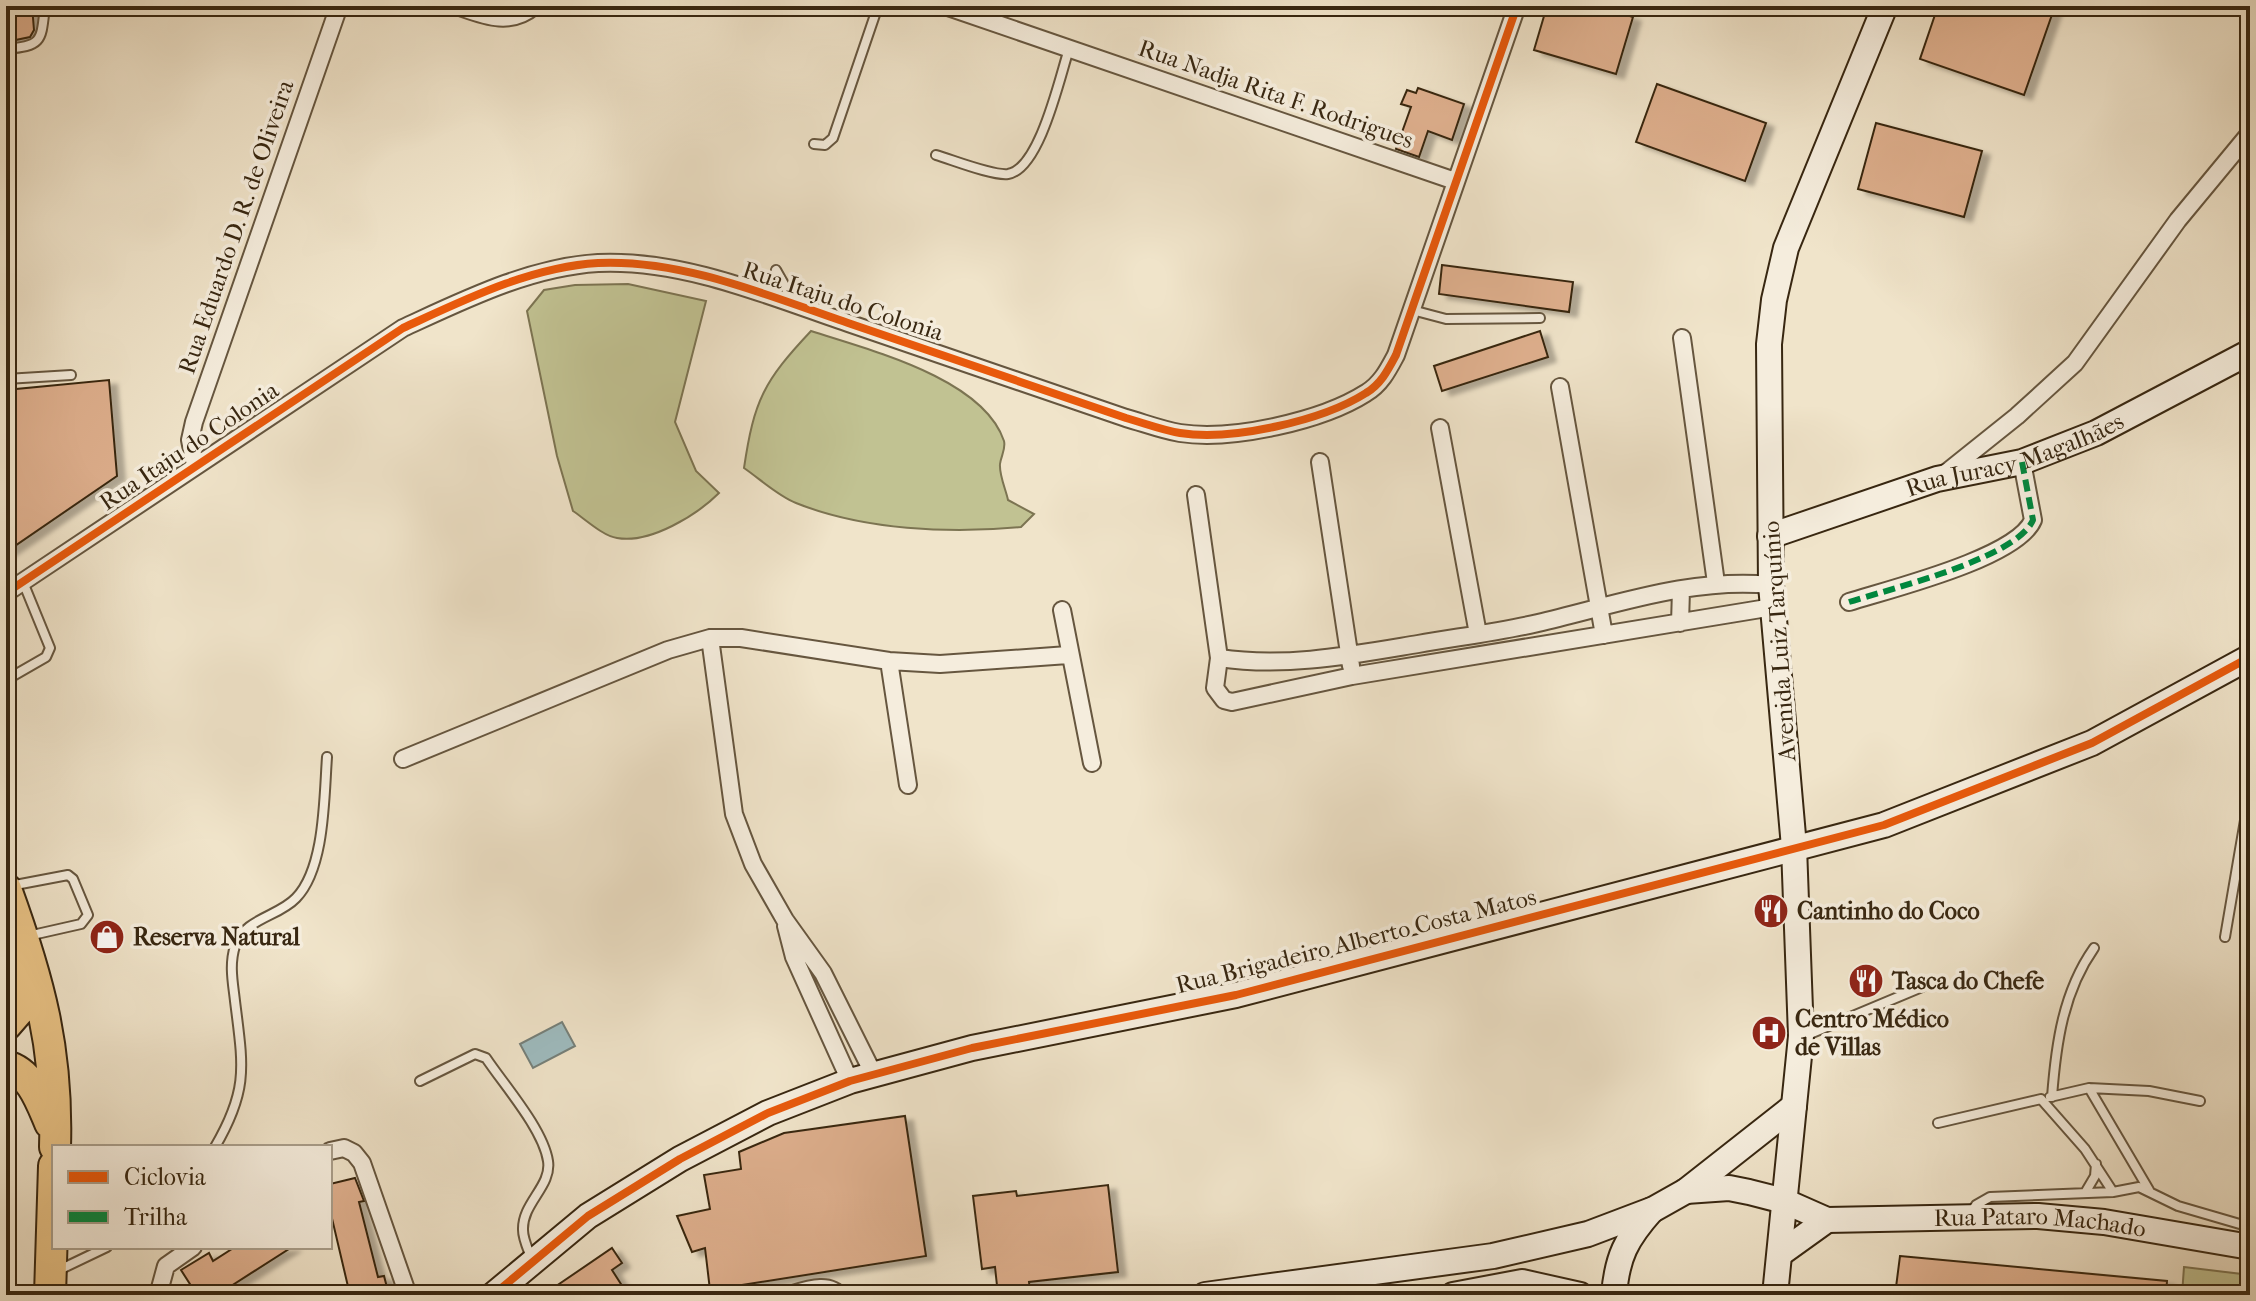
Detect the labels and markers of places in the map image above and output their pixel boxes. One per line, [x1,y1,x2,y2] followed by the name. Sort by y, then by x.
[1752,892,1790,930] restaurant icon: Cantinho do Coco
[1797,897,1980,925] place label: Cantinho do Coco
[88,918,126,956] shop icon: Reserva Natural
[133,923,300,951] place label: Reserva Natural
[1847,962,1885,1000] restaurant icon: Tasca do Chefe
[1891,967,2044,995] place label: Tasca do Chefe
[1795,1005,1949,1061] place label: Centro Médico de Villas
[1750,1014,1788,1052] hospital icon: Centro Médico de Villas

